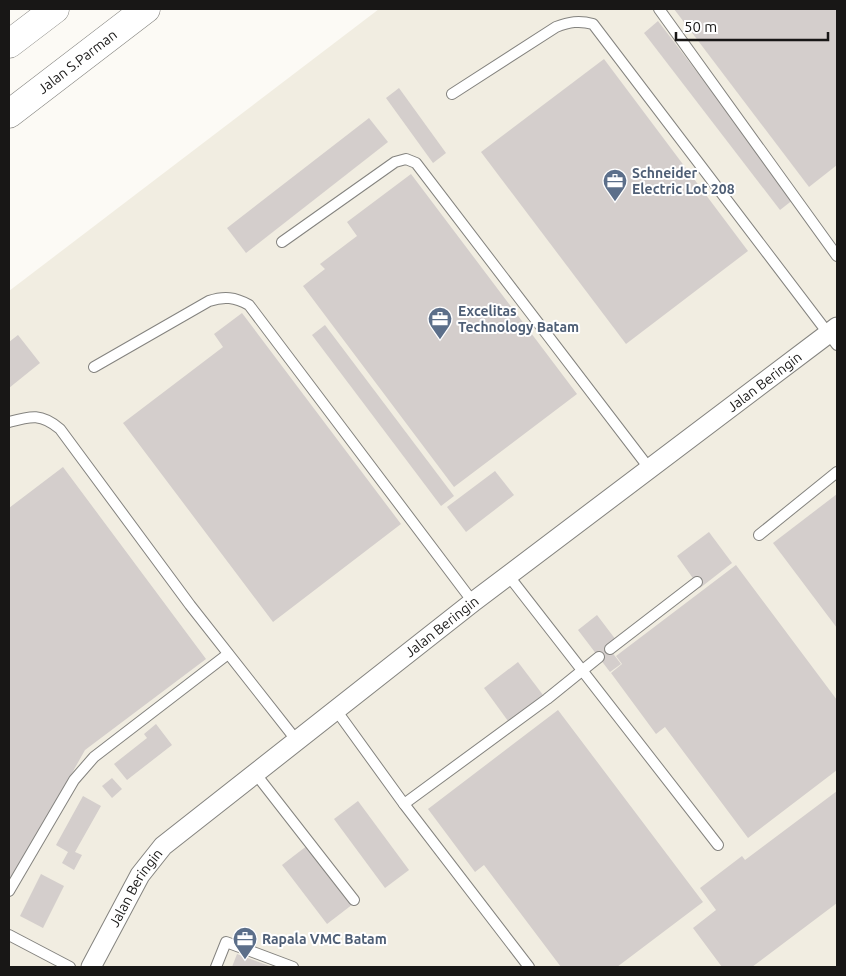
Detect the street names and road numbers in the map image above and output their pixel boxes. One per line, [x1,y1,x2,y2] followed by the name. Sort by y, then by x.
[35,26,120,97] street label: Jalan S.Parman
[724,349,805,415] street label: Jalan Beringin
[402,593,482,660] street label: Jalan Beringin
[106,846,166,930] street label: Jalan Beringin

